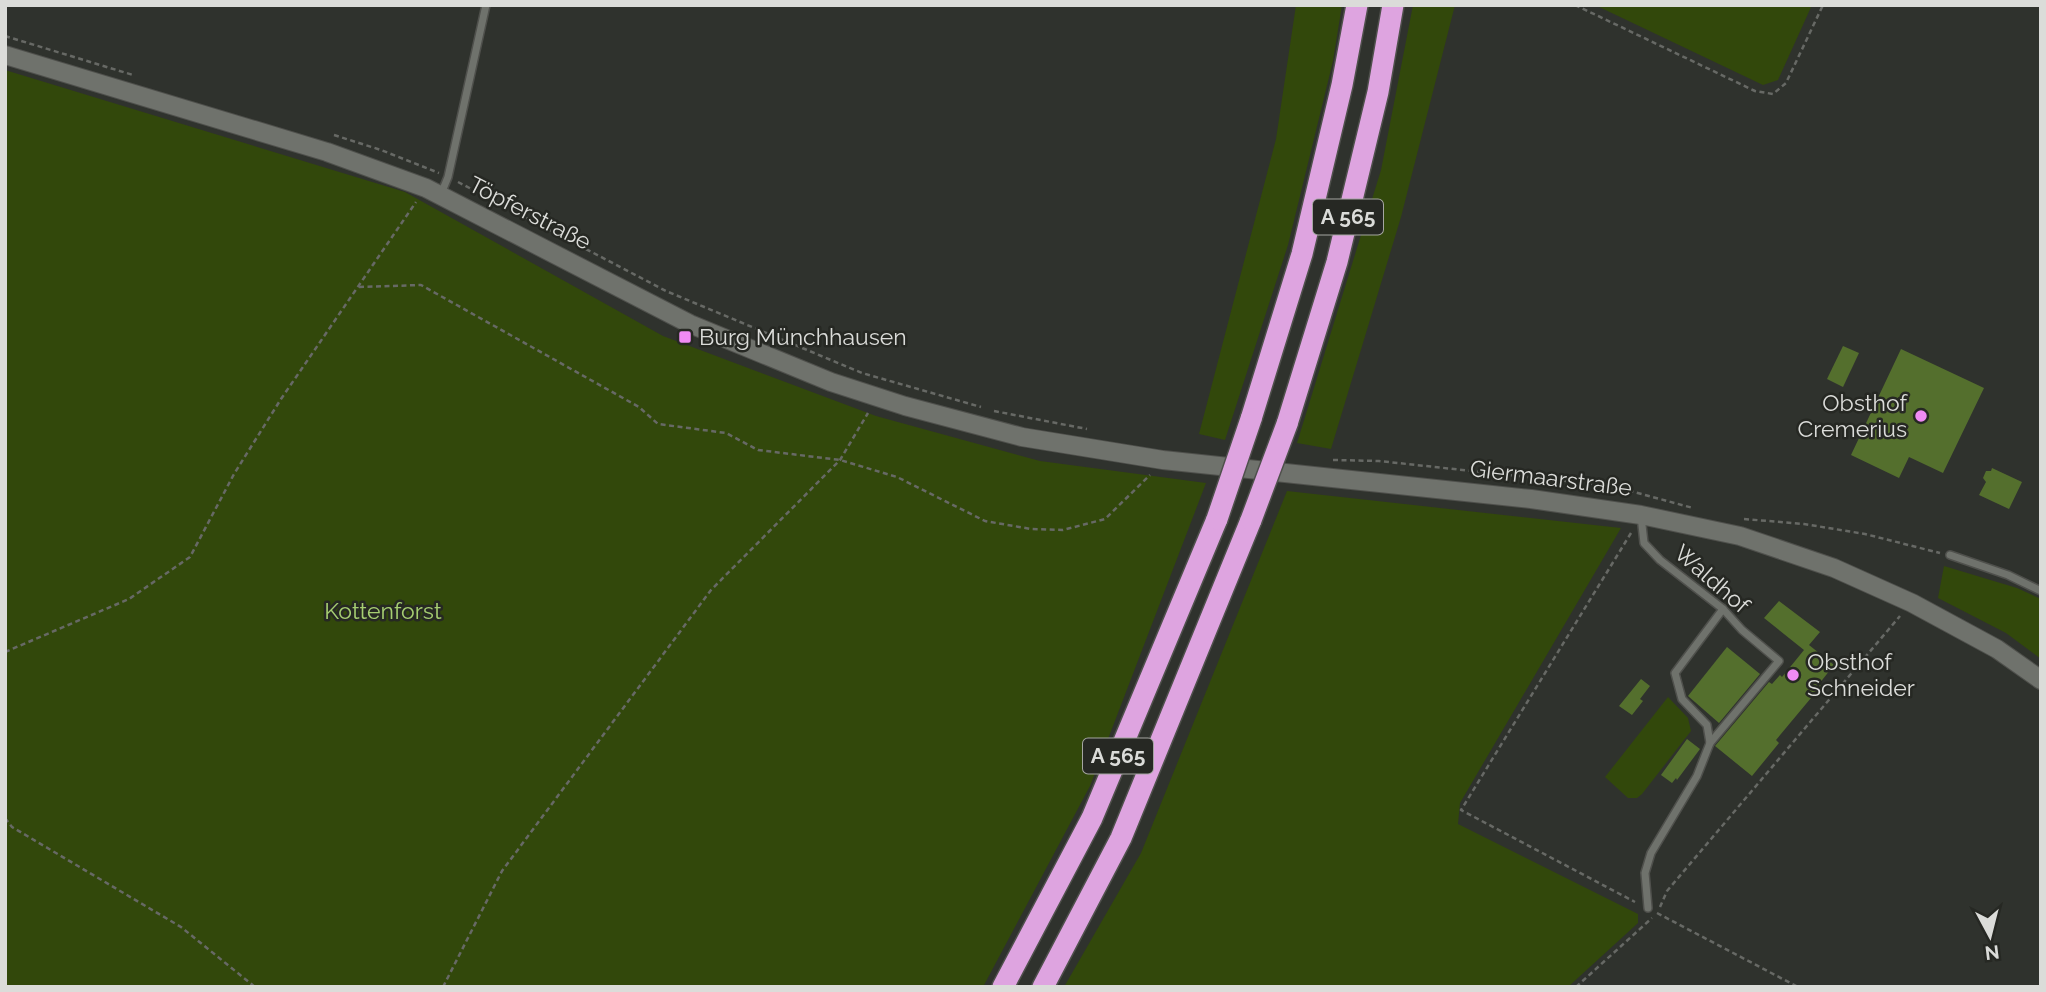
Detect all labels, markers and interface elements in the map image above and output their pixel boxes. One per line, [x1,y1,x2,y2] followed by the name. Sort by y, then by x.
[465,170,596,255] street label: Töpferstraße
[1313,200,1383,234] road number: A 565
[699,323,907,350] place label: Burg Münchhausen
[677,329,693,345] marker: Burg Münchhausen
[1798,389,1908,442] place label: Obsthof Cremerius
[1913,408,1929,424] marker: Obsthof Cremerius
[1469,454,1634,501] street label: Giermaarstraße
[1669,539,1756,619] street label: Waldhof
[324,597,442,624] park label: Kottenforst
[1807,648,1915,701] place label: Obsthof Schneider
[1785,667,1801,683] marker: Obsthof Schneider
[1083,738,1153,774] road number: A 565
[1955,901,2025,971] north arrow
[1984,941,2001,965] text: N

